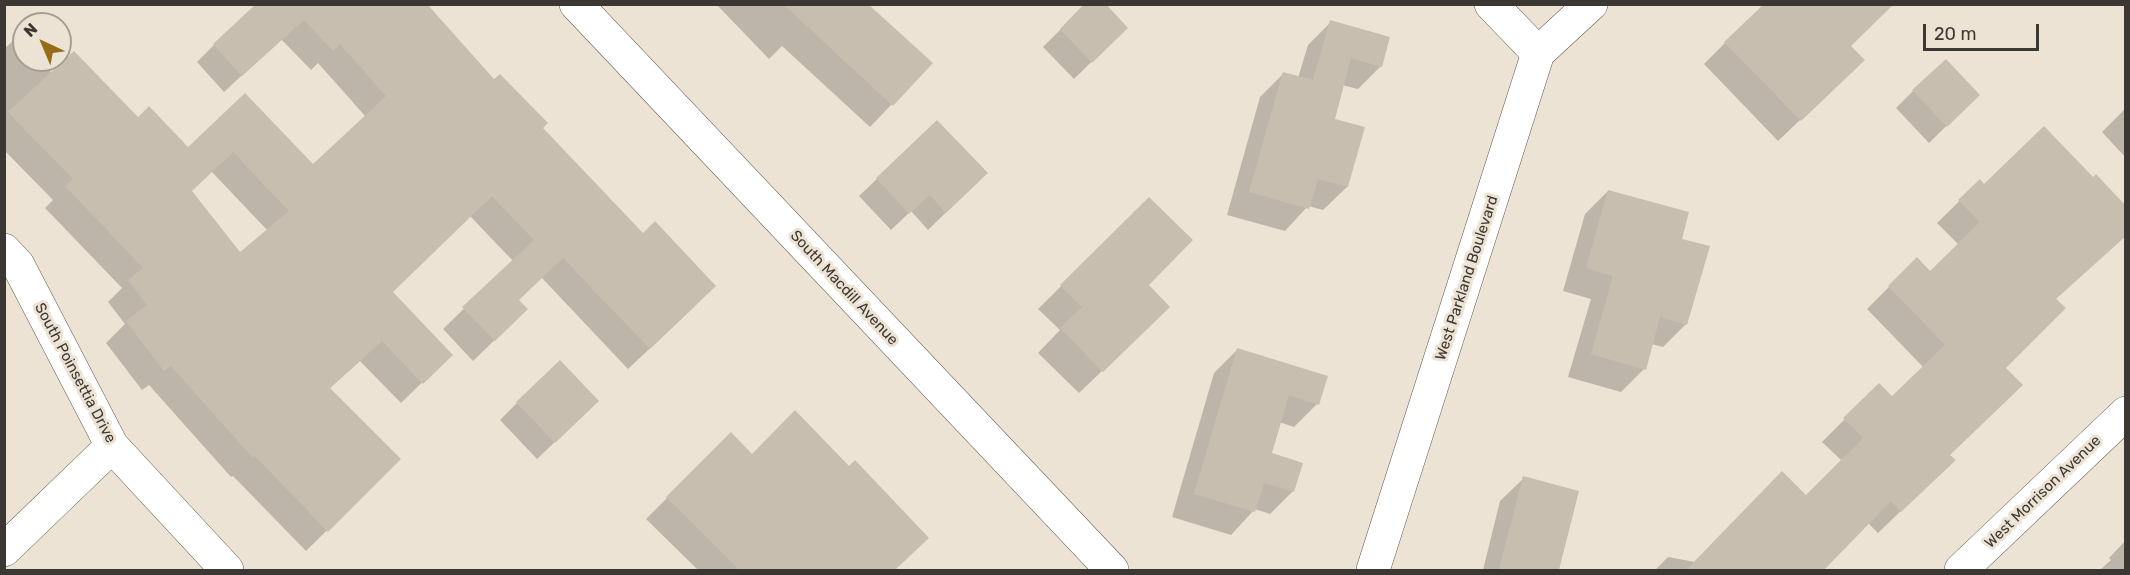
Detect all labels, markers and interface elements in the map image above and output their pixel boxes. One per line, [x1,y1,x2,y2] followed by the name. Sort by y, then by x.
[12,12,72,72] north arrow
[1926,12,2042,50] scale bar
[20,19,41,41] text: N
[1934,23,1976,45] text: 20 m
[1432,193,1502,363] street label: West Parkland Boulevard
[786,227,902,349] street label: South Macdill Avenue
[30,300,120,446] street label: South Poinsettia Drive
[1981,432,2105,552] street label: West Morrison Avenue

